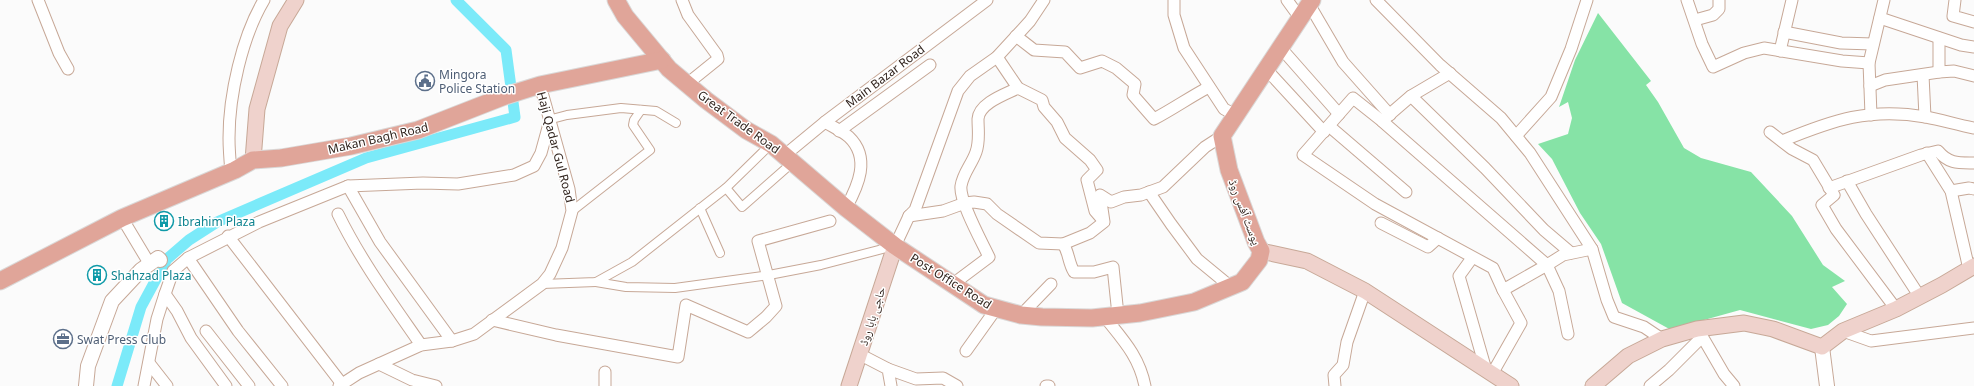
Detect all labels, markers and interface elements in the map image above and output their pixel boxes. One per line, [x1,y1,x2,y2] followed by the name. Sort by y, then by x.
[842,41,928,111] street label: Main Bazar Road
[439,66,515,97] place label: Mingora Police Station
[414,70,436,92] public building icon: Mingora Police Station
[694,86,784,158] street label: Great Trade Road
[533,90,579,204] street label: Haji Qadar Gul Road
[326,118,430,158] street label: Makan Bagh Road
[1225,177,1265,248] street label: پوسٹ آفس روڈ
[153,210,175,232] building icon: Ibrahim Plaza
[178,213,255,230] place label: Ibrahim Plaza
[907,249,995,313] street label: Post Office Road
[86,264,108,286] building icon: Shahzad Plaza
[111,267,192,284] place label: Shahzad Plaza
[855,284,890,347] street label: حاجی بابا روڈ
[52,328,74,350] office icon: Swat Press Club
[77,331,166,348] place label: Swat Press Club

